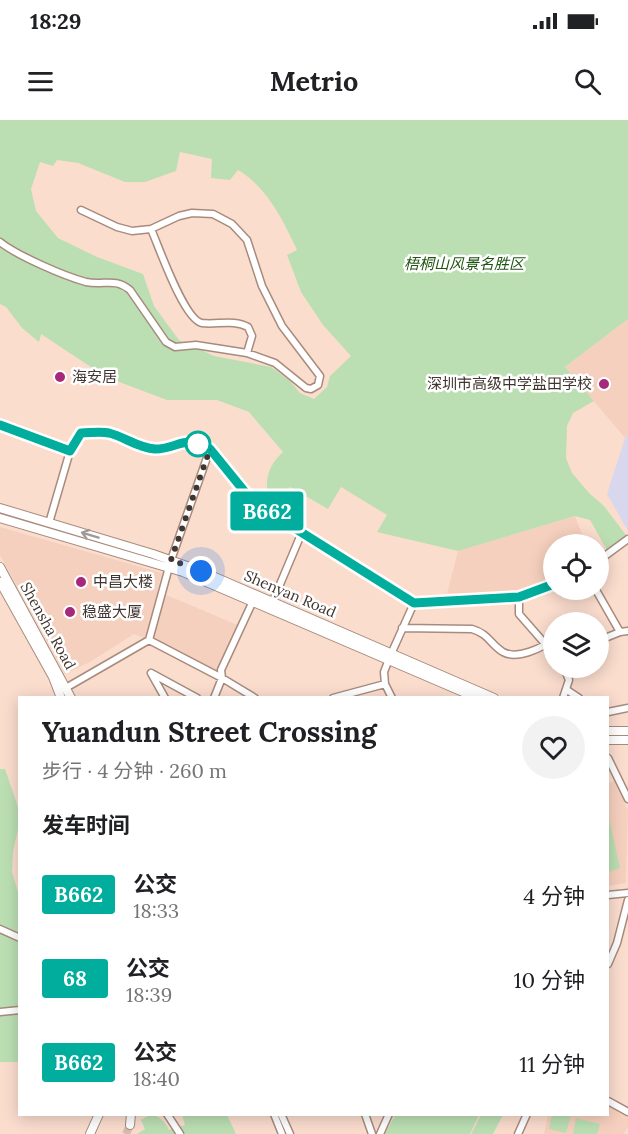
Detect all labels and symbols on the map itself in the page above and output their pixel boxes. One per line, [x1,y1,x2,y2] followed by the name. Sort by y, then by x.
[404,254,526,273] park label: 梧桐山风景名胜区
[72,367,117,386] place label: 海安居
[53,370,67,384] marker: 海安居
[427,374,592,393] place label: 深圳市高级中学盐田学校
[597,377,611,391] marker: 深圳市高级中学盐田学校
[185,431,211,457] unlabelled marker
[225,492,309,530] line badge: B662
[81,529,100,540] one-way arrow
[186,556,216,586] your location
[241,566,339,621] street label: Shenyan Road
[93,572,153,591] place label: 中昌大楼
[74,575,88,589] marker: 中昌大楼
[17,579,80,673] street label: Shensha Road
[82,602,142,621] place label: 稳盛大厦
[63,605,77,619] marker: 稳盛大厦

